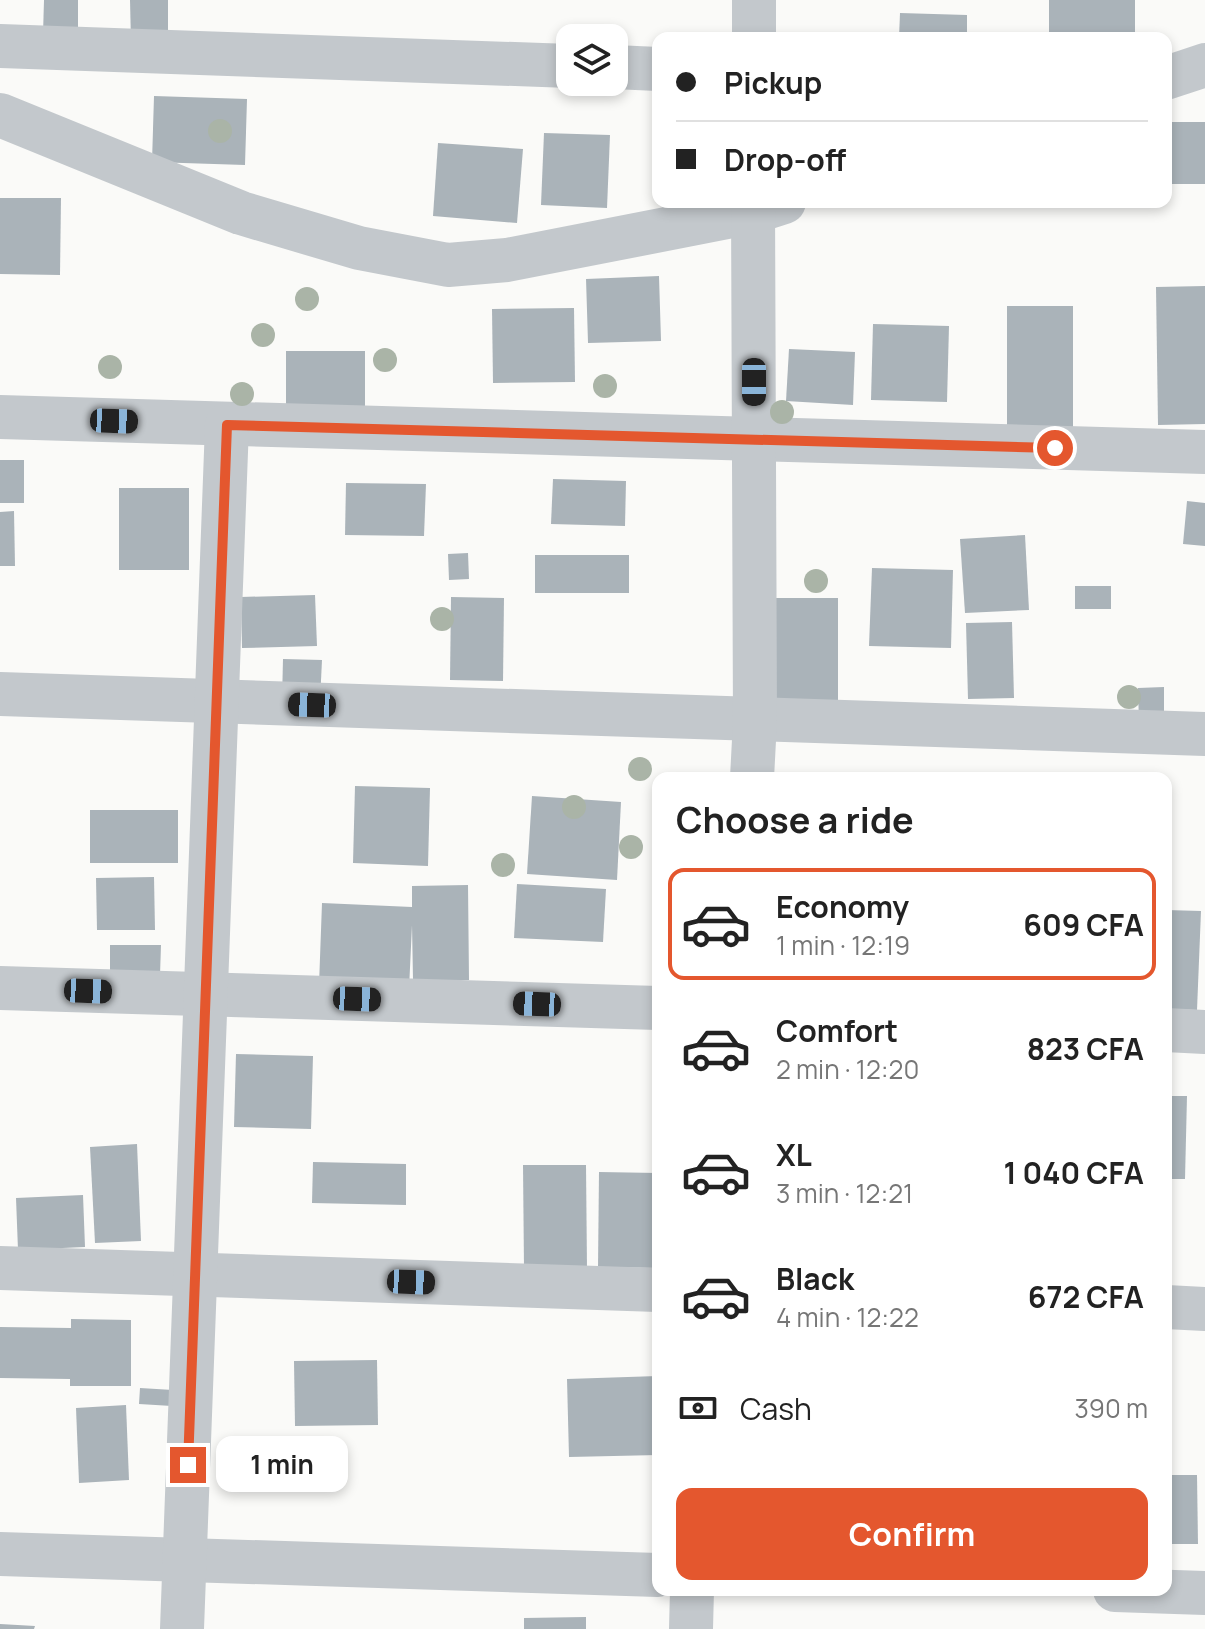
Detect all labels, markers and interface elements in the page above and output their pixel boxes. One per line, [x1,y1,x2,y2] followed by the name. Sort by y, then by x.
[556,24,628,96] map controls
[556,24,628,96] button: layers
[724,62,822,103] text: Pickup
[724,139,846,180] text: Drop-off
[742,358,766,406] car
[90,408,138,434] car
[1037,430,1073,466] route start
[288,692,336,718] car
[676,795,914,844] text: Choose a ride
[776,886,909,927] text: Economy
[680,888,752,960] icon: car
[1023,904,1144,945] text: 609 CFA
[776,927,910,963] text: 1 min · 12:19
[64,978,112,1004] car
[333,986,381,1012] car
[513,991,561,1017] car
[776,1010,898,1051] text: Comfort
[680,1012,752,1084] icon: car
[1027,1028,1144,1069] text: 823 CFA
[776,1051,919,1087] text: 2 min · 12:20
[776,1134,812,1175] text: XL
[680,1136,752,1208] icon: car
[1003,1152,1144,1193] text: 1 040 CFA
[776,1175,913,1211] text: 3 min · 12:21
[776,1258,854,1299] text: Black
[680,1260,752,1332] icon: car
[387,1269,435,1295] car
[1028,1276,1144,1317] text: 672 CFA
[776,1299,919,1335] text: 4 min · 12:22
[676,1386,720,1430] icon: cash
[740,1388,812,1429] text: Cash
[1074,1390,1148,1426] text: 390 m
[216,1437,348,1493] callout: 1 min
[250,1446,314,1482] text: 1 min
[170,1447,206,1483] route end
[676,1488,1148,1580] button: Confirm

